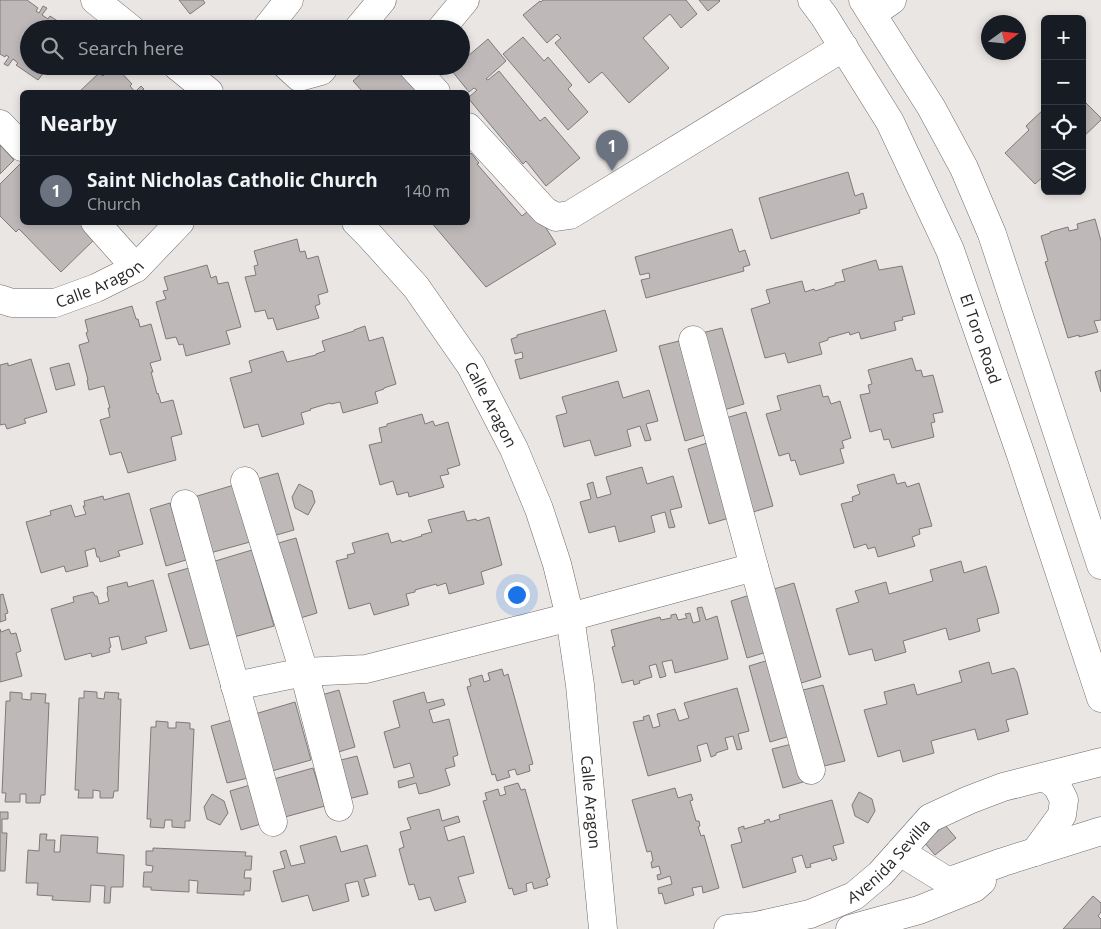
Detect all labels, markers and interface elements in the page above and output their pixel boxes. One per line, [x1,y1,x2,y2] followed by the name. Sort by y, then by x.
[981,15,1026,60] north arrow
[1041,15,1086,195] map controls
[1041,15,1086,60] button: +
[20,20,470,75] search box
[38,34,66,62] icon: search
[78,35,184,61] text: Search here
[1041,60,1086,105] button: −
[1041,105,1086,150] button: locate
[40,109,117,137] text: Nearby
[596,130,628,171] pin: 1
[1041,150,1086,195] button: layers
[87,167,378,193] text: Saint Nicholas Catholic Church
[51,180,61,202] text: 1
[404,180,450,202] text: 140 m
[87,193,141,215] text: Church
[53,255,149,313] street label: Calle Aragon
[955,291,1006,387] street label: El Toro Road
[460,358,522,451] street label: Calle Aragon
[504,582,530,608] your location
[576,754,606,850] street label: Calle Aragon
[844,814,935,909] street label: Avenida Sevilla

